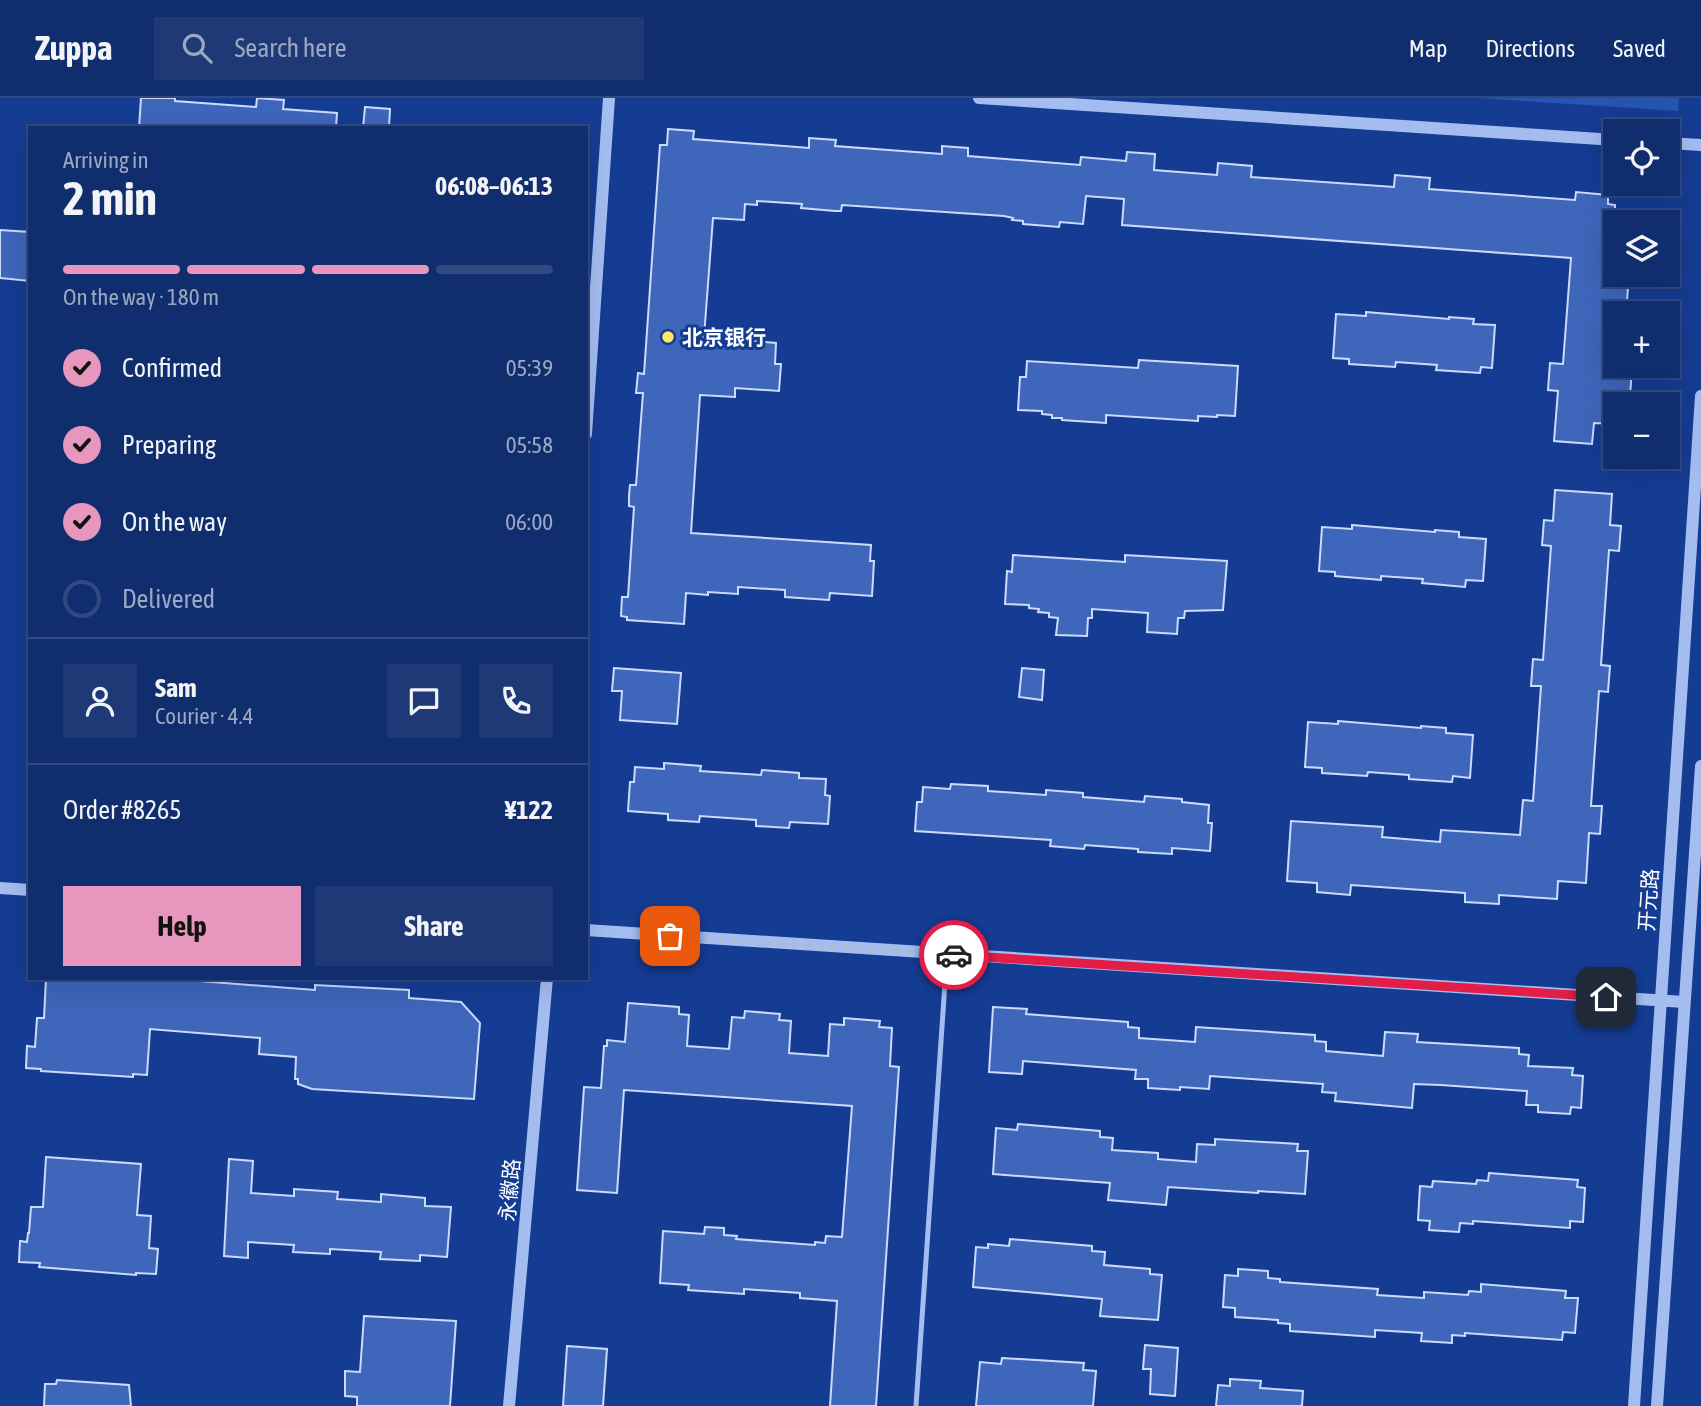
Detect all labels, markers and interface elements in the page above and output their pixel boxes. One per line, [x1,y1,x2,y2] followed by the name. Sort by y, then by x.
[154,17,644,80] search box
[35,29,112,67] text: Zuppa
[178,29,216,67] icon: search
[234,33,347,63] text: Search here
[1409,35,1447,62] text: Map
[1485,35,1575,62] text: Directions
[1613,35,1666,62] text: Saved
[1603,119,1680,469] map controls
[1603,119,1680,196] button: locate
[63,147,149,173] text: Arriving in
[435,171,553,201] text: 06:08–06:13
[63,172,157,225] text: 2 min
[1603,210,1680,287] button: layers
[63,284,219,310] text: On the way · 180 m
[1603,301,1680,378] button: +
[682,325,766,349] place label: 北京银行
[660,329,676,345] marker: 北京银行
[63,349,101,387] icon: check
[122,353,222,383] text: Confirmed
[506,355,553,381] text: 05:39
[1603,392,1680,469] button: −
[63,426,101,464] icon: check
[122,430,216,460] text: Preparing
[506,432,553,458] text: 05:58
[63,503,101,541] icon: check
[122,507,227,537] text: On the way
[505,509,553,535] text: 06:00
[122,584,215,614] text: Delivered
[63,664,137,738] button: person
[387,664,461,738] button: chat
[479,664,553,738] button: phone
[155,673,197,703] text: Sam
[155,703,254,729] text: Courier · 4.4
[63,795,182,825] text: Order #8265
[505,795,553,825] text: ¥122
[1634,868,1662,932] street label: 开元路
[63,886,301,966] button: Help
[315,886,553,966] button: Share
[640,906,700,966] pin
[651,917,689,955] icon: bag
[919,920,989,990] courier
[935,936,973,974] icon: car
[1576,967,1636,1027] pin
[1587,978,1625,1016] icon: home
[494,1158,524,1222] street label: 永徽路

